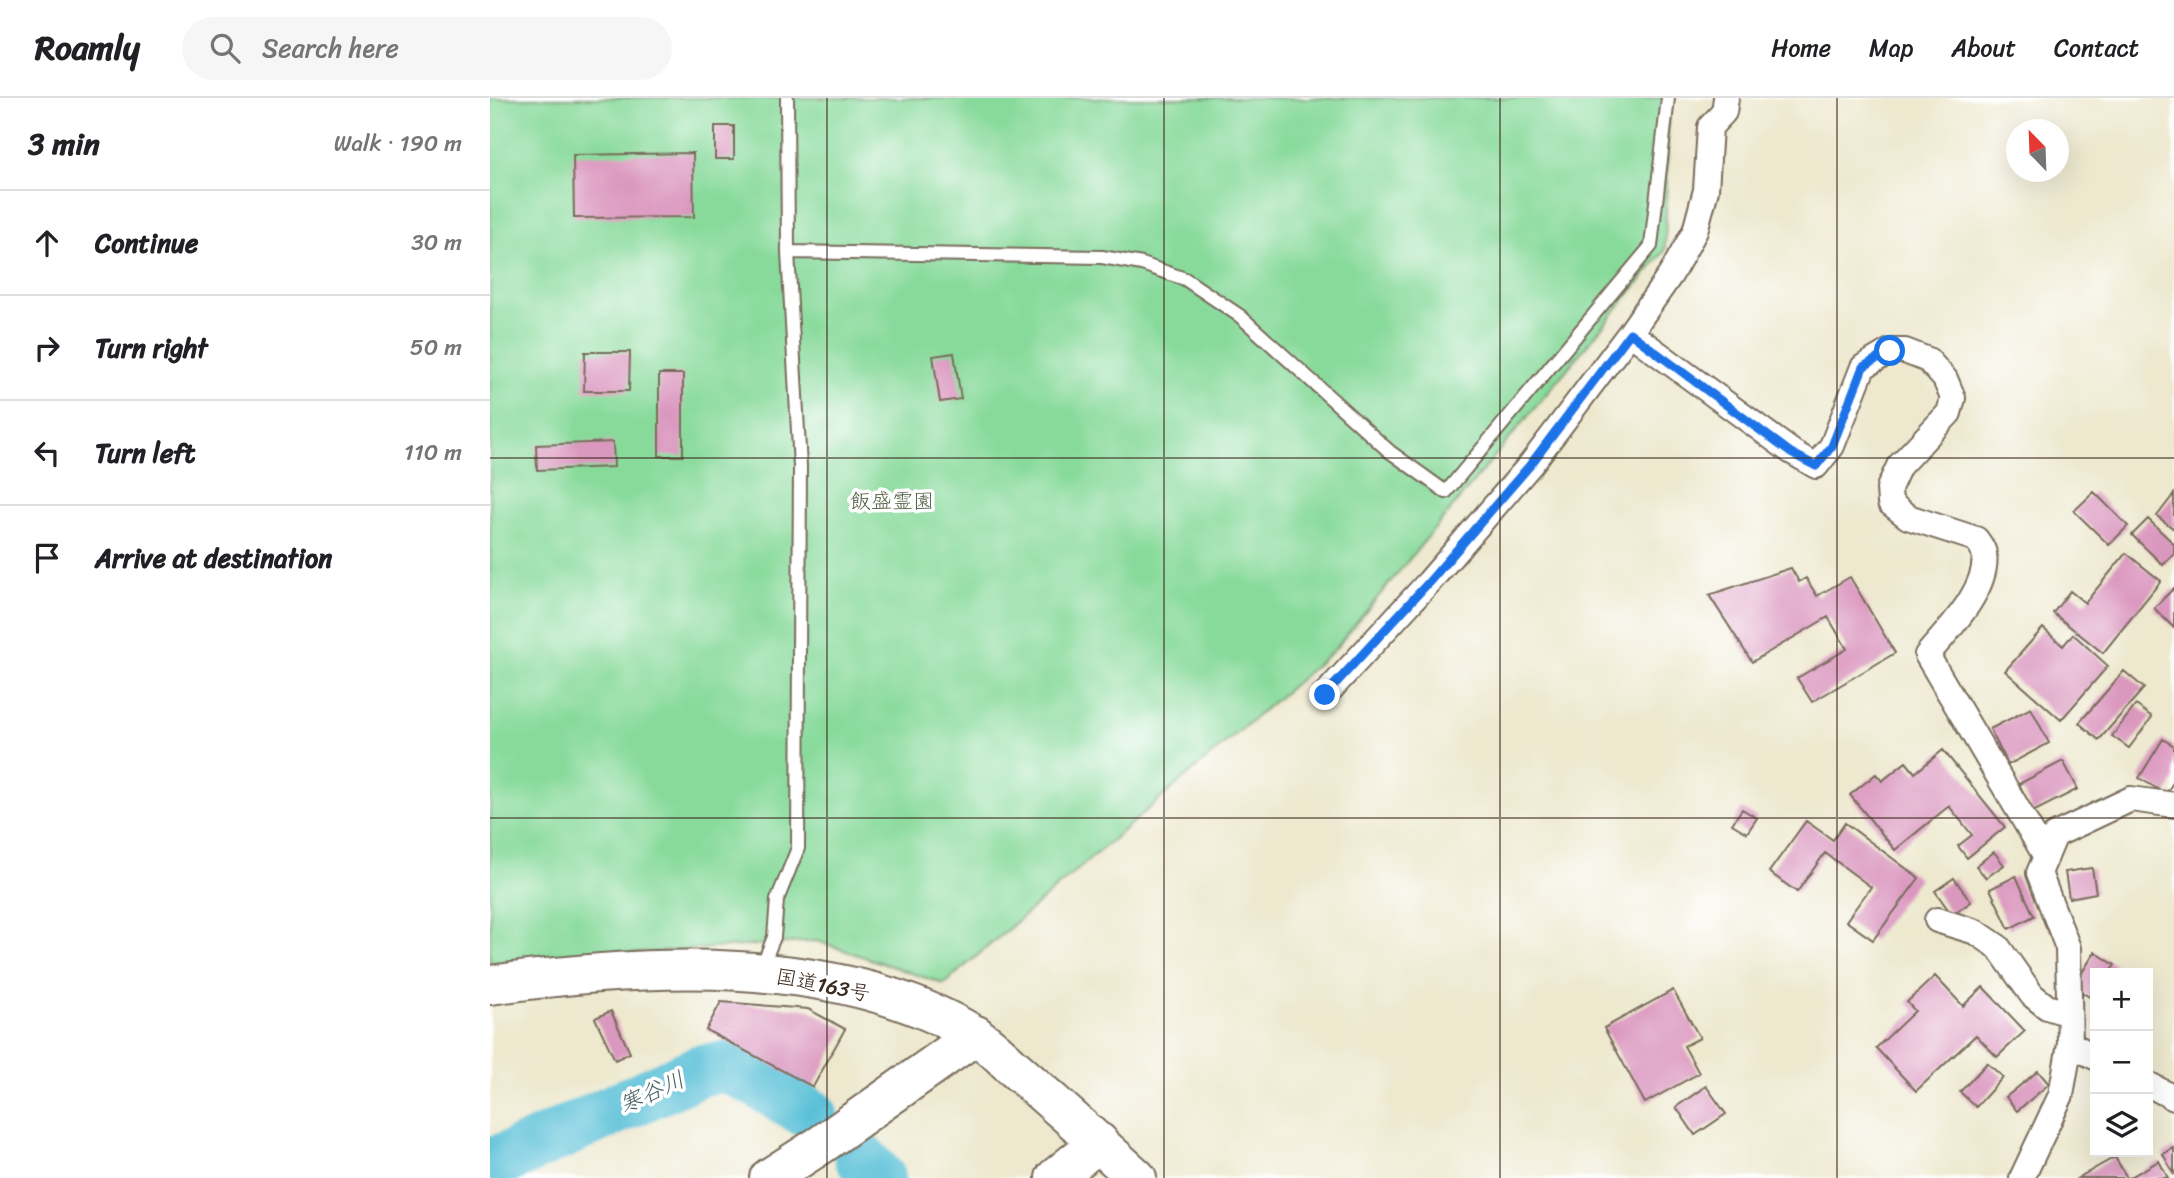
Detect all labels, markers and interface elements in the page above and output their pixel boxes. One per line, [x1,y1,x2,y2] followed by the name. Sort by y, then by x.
[182,17,672,80] search box
[35,19,140,77] text: Roamly
[262,25,399,71] text: Search here
[1771,27,1831,69] text: Home
[1869,27,1913,69] text: Map
[1951,27,2016,69] text: About
[2054,27,2139,69] text: Contact
[206,29,244,67] icon: search
[28,117,100,171] text: 3 min
[2006,119,2069,182] north arrow
[334,123,462,164] text: Walk · 190 m
[95,220,198,266] text: Continue
[411,222,462,263] text: 30 m
[28,224,66,262] icon: ahead
[95,325,208,371] text: Turn right
[410,327,462,368] text: 50 m
[28,329,66,367] icon: right
[1874,335,1905,366] route start
[95,430,195,476] text: Turn left
[404,432,462,473] text: 110 m
[28,434,66,472] icon: left
[850,482,934,520] park label: 飯盛霊園
[95,535,332,581] text: Arrive at destination
[28,539,66,577] icon: arrive
[1309,679,1340,710] route end
[773,957,873,1013] street label: 国道163号
[2090,968,2153,1157] map controls
[2090,968,2153,1031] button: +
[2090,1031,2153,1094] button: −
[612,1059,692,1125] water label: 寒谷川
[2090,1094,2153,1157] button: layers

